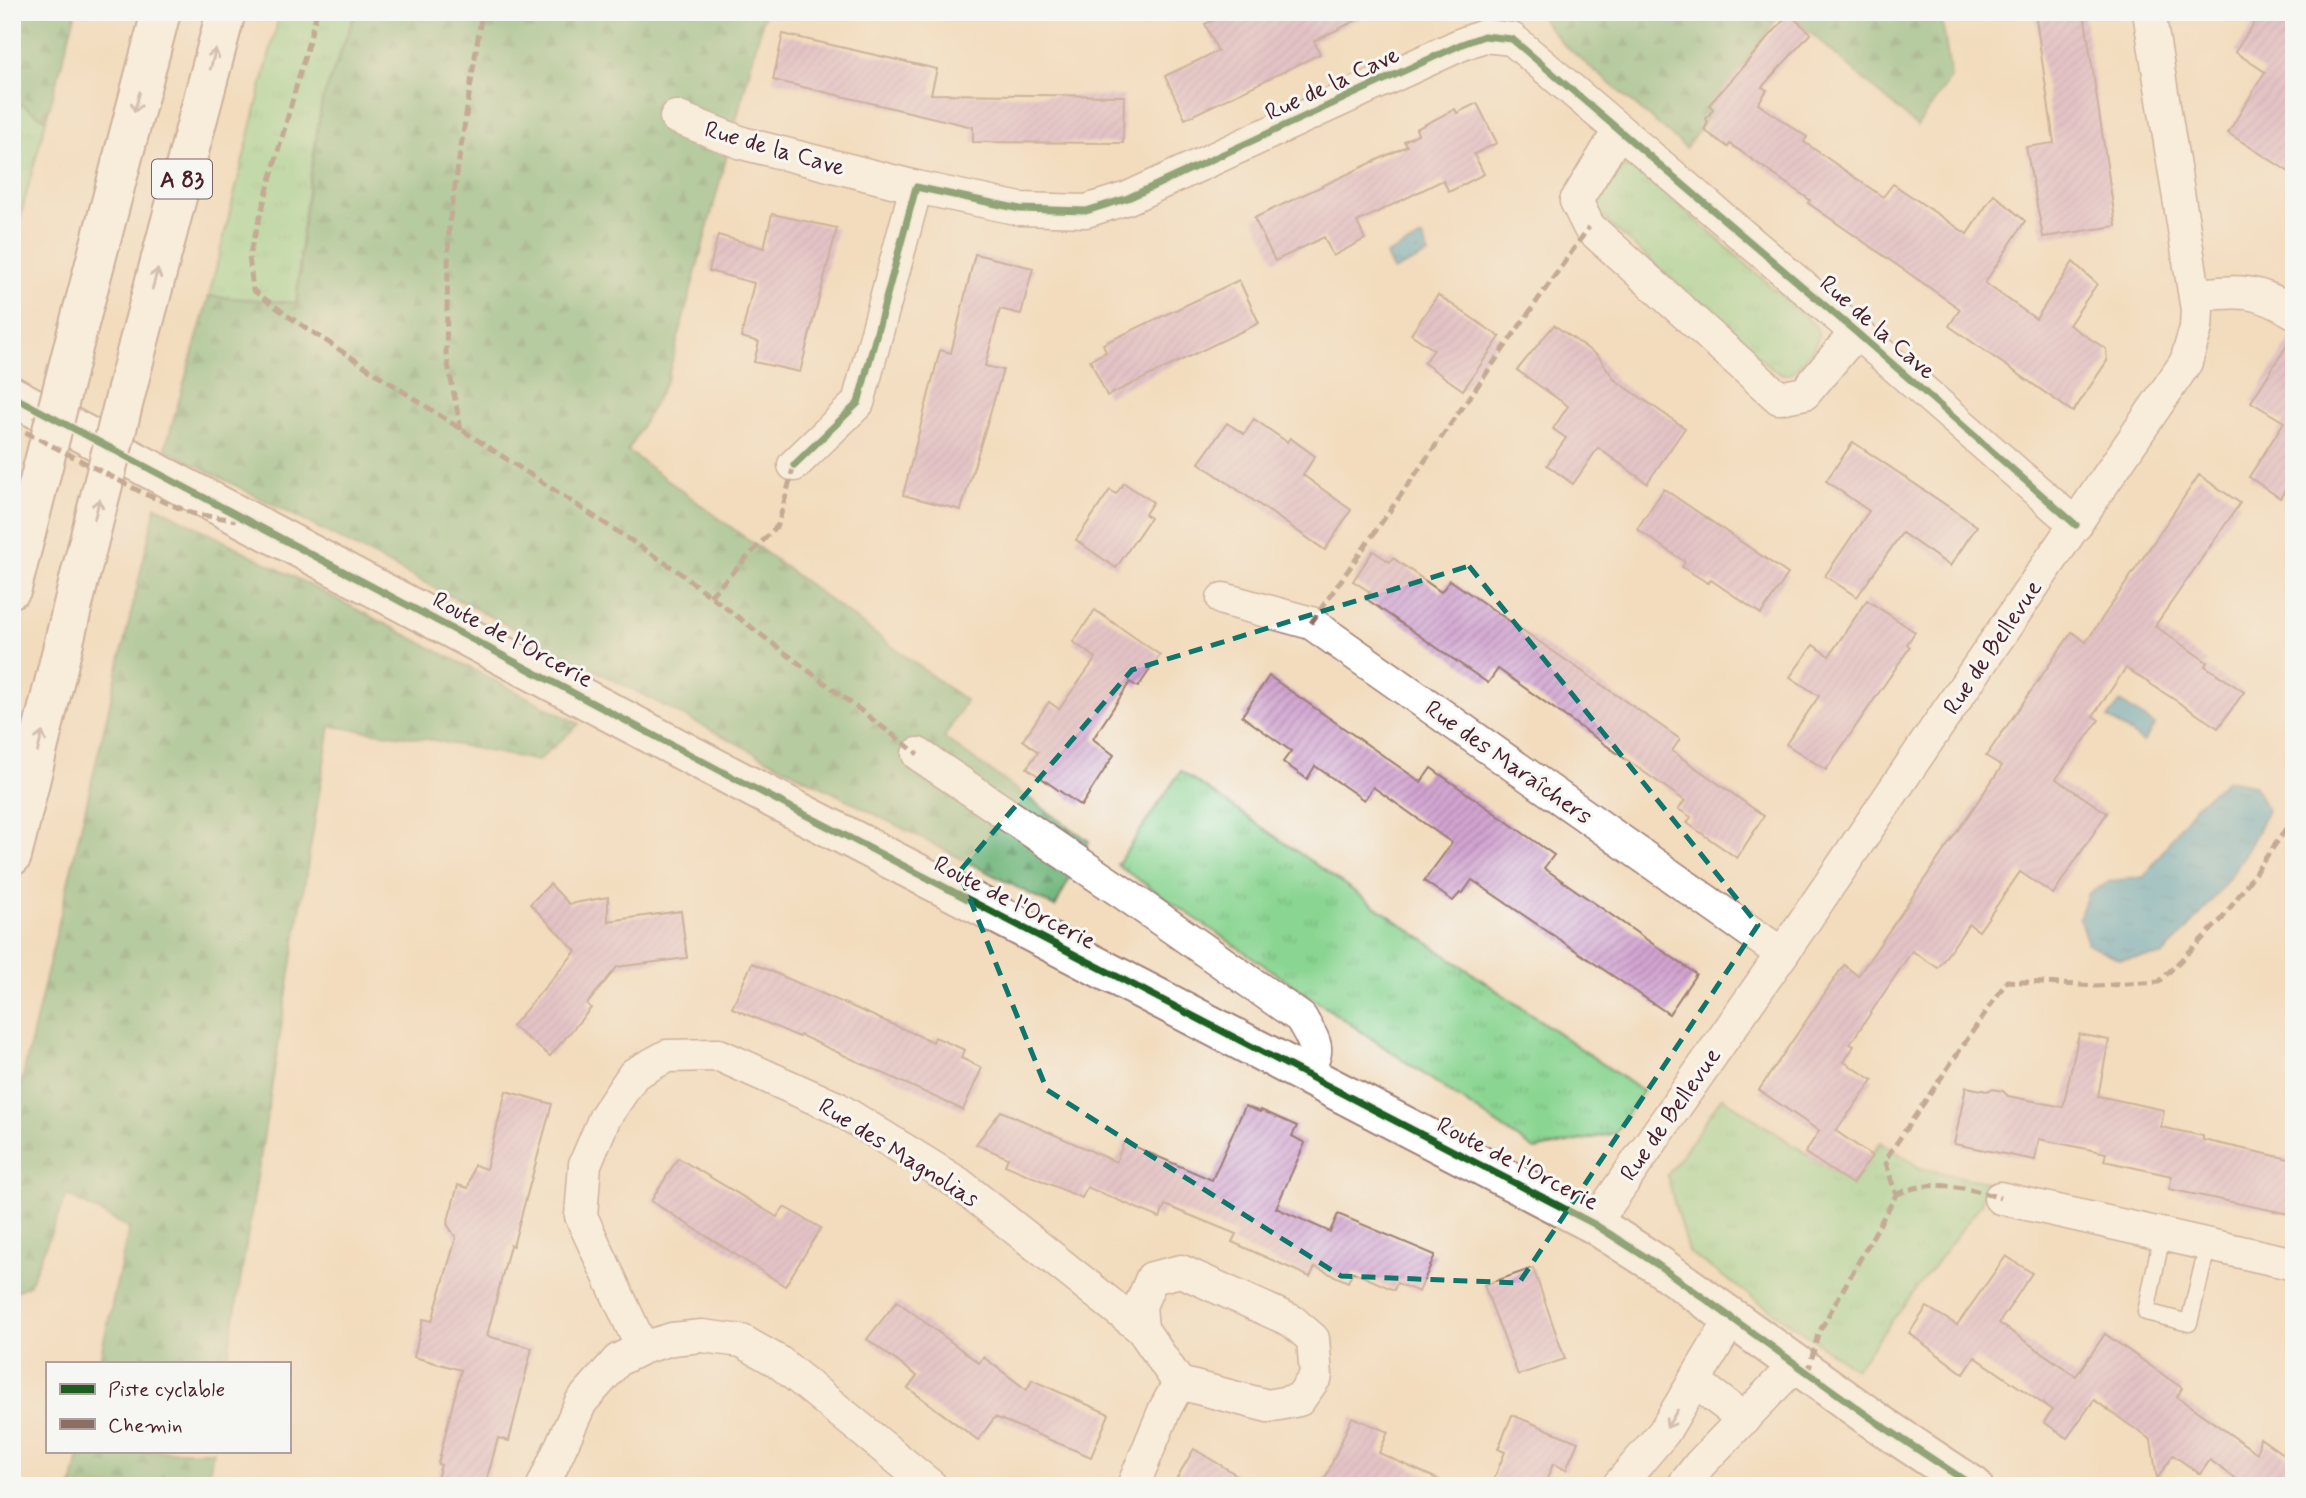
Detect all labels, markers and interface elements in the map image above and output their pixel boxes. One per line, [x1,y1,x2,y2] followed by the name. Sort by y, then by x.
[1261,40,1405,129] street label: Rue de la Cave
[207,48,220,71] one-way arrow
[130,91,143,113] one-way arrow
[701,115,848,184] street label: Rue de la Cave
[152,160,212,198] road number: A 83
[149,268,162,291] one-way arrow
[1812,269,1942,387] street label: Rue de la Cave
[91,498,104,521] one-way arrow
[1937,574,2050,721] street label: Rue de Bellevue
[427,585,598,696] street label: Route de l'Orcerie
[1418,694,1598,833] street label: Rue des Maraîchers
[34,731,47,754] one-way arrow
[928,849,1101,958] street label: Route de l'Orcerie
[1614,1042,1729,1188] street label: Rue de Bellevue
[812,1091,985,1215] street label: Rue des Magnolias
[1431,1110,1604,1219] street label: Route de l'Orcerie
[46,1362,290,1452] legend
[108,1376,225,1404] text: Piste cyclable
[1665,1408,1679,1428] one-way arrow
[108,1412,182,1440] text: Chemin

